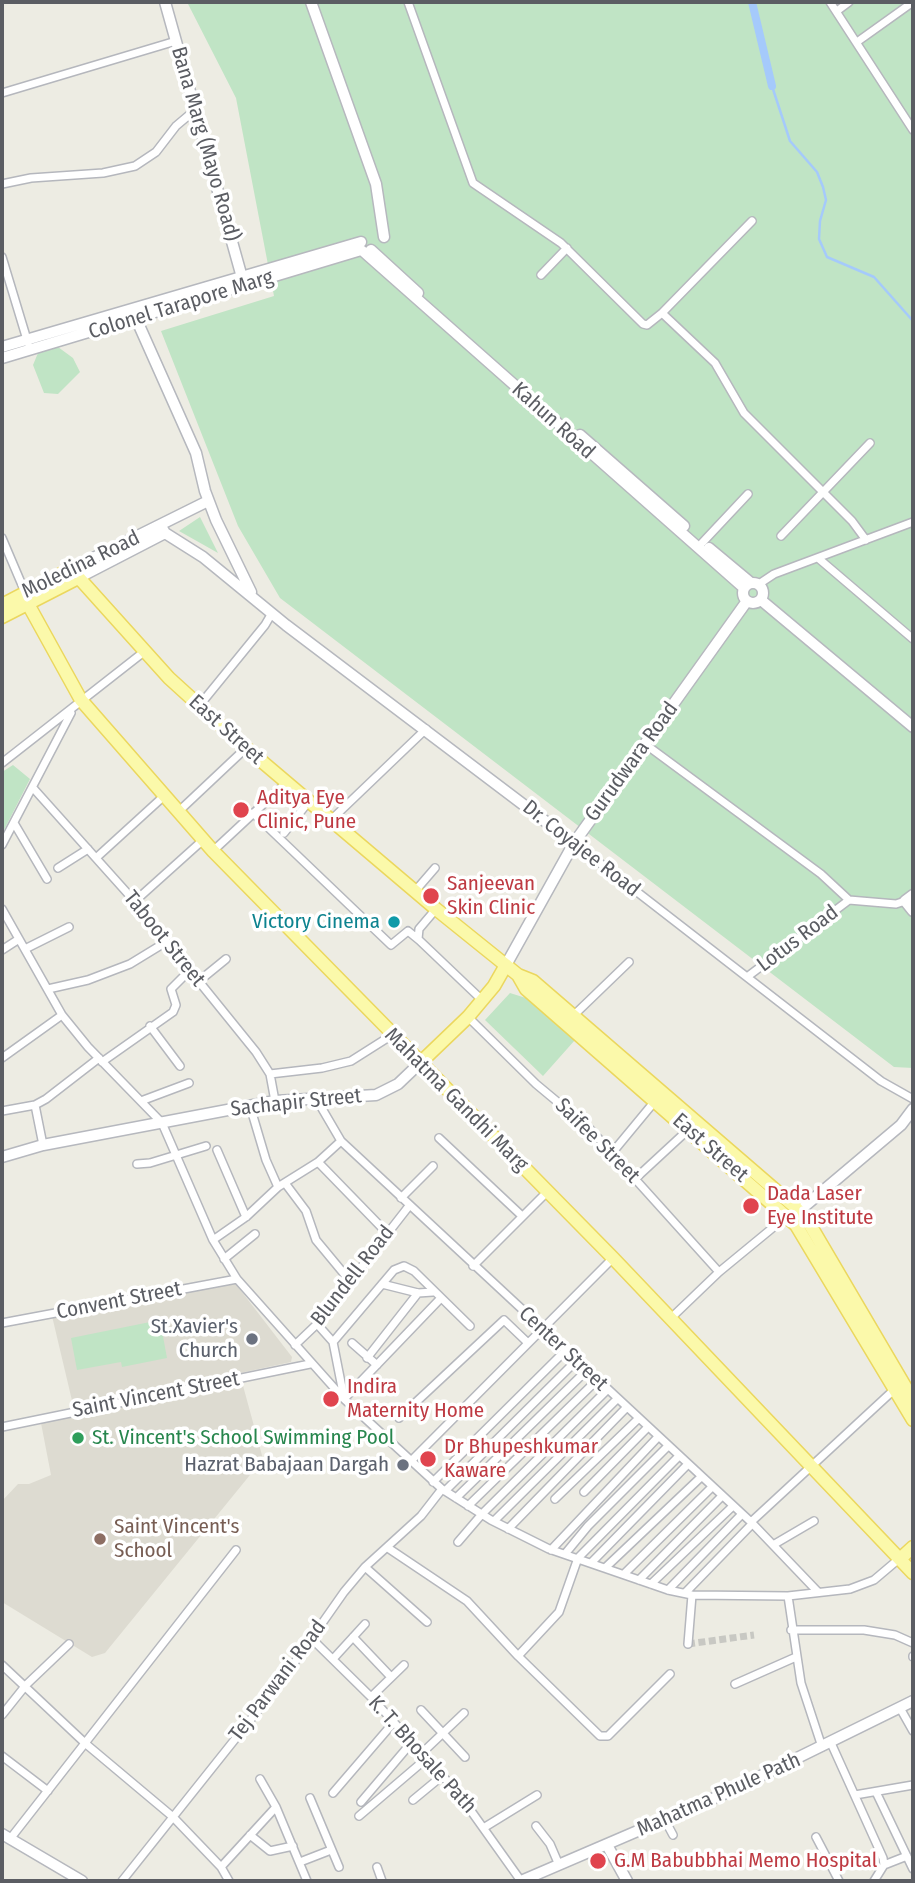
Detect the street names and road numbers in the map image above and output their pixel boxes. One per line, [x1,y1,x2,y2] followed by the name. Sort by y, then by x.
[165,44,245,244] street label: Bana Marg (Mayo Road)
[85,265,277,345] street label: Colonel Tarapore Marg
[506,377,600,465] street label: Kahun Road
[18,526,144,604] street label: Moledina Road
[183,690,269,770] street label: East Street
[580,697,684,827] street label: Gurudwara Road
[517,795,645,903] street label: Dr. Coyajee Road
[118,886,210,992] street label: Taboot Street
[752,900,844,978] street label: Lotus Road
[379,1023,533,1177] street label: Mahatma Gandhi Marg
[229,1084,363,1122] street label: Sachapir Street
[549,1093,645,1189] street label: Saifee Street
[667,1108,753,1188] street label: East Street
[306,1221,400,1331] street label: Blundell Road
[55,1277,183,1325] street label: Convent Street
[513,1301,613,1397] street label: Center Street
[70,1366,242,1424] street label: Saint Vincent Street
[224,1615,332,1747] street label: Tej Parwani Road
[363,1691,481,1819] street label: K. T. Bhosale Path
[633,1748,805,1842] street label: Mahatma Phule Path

